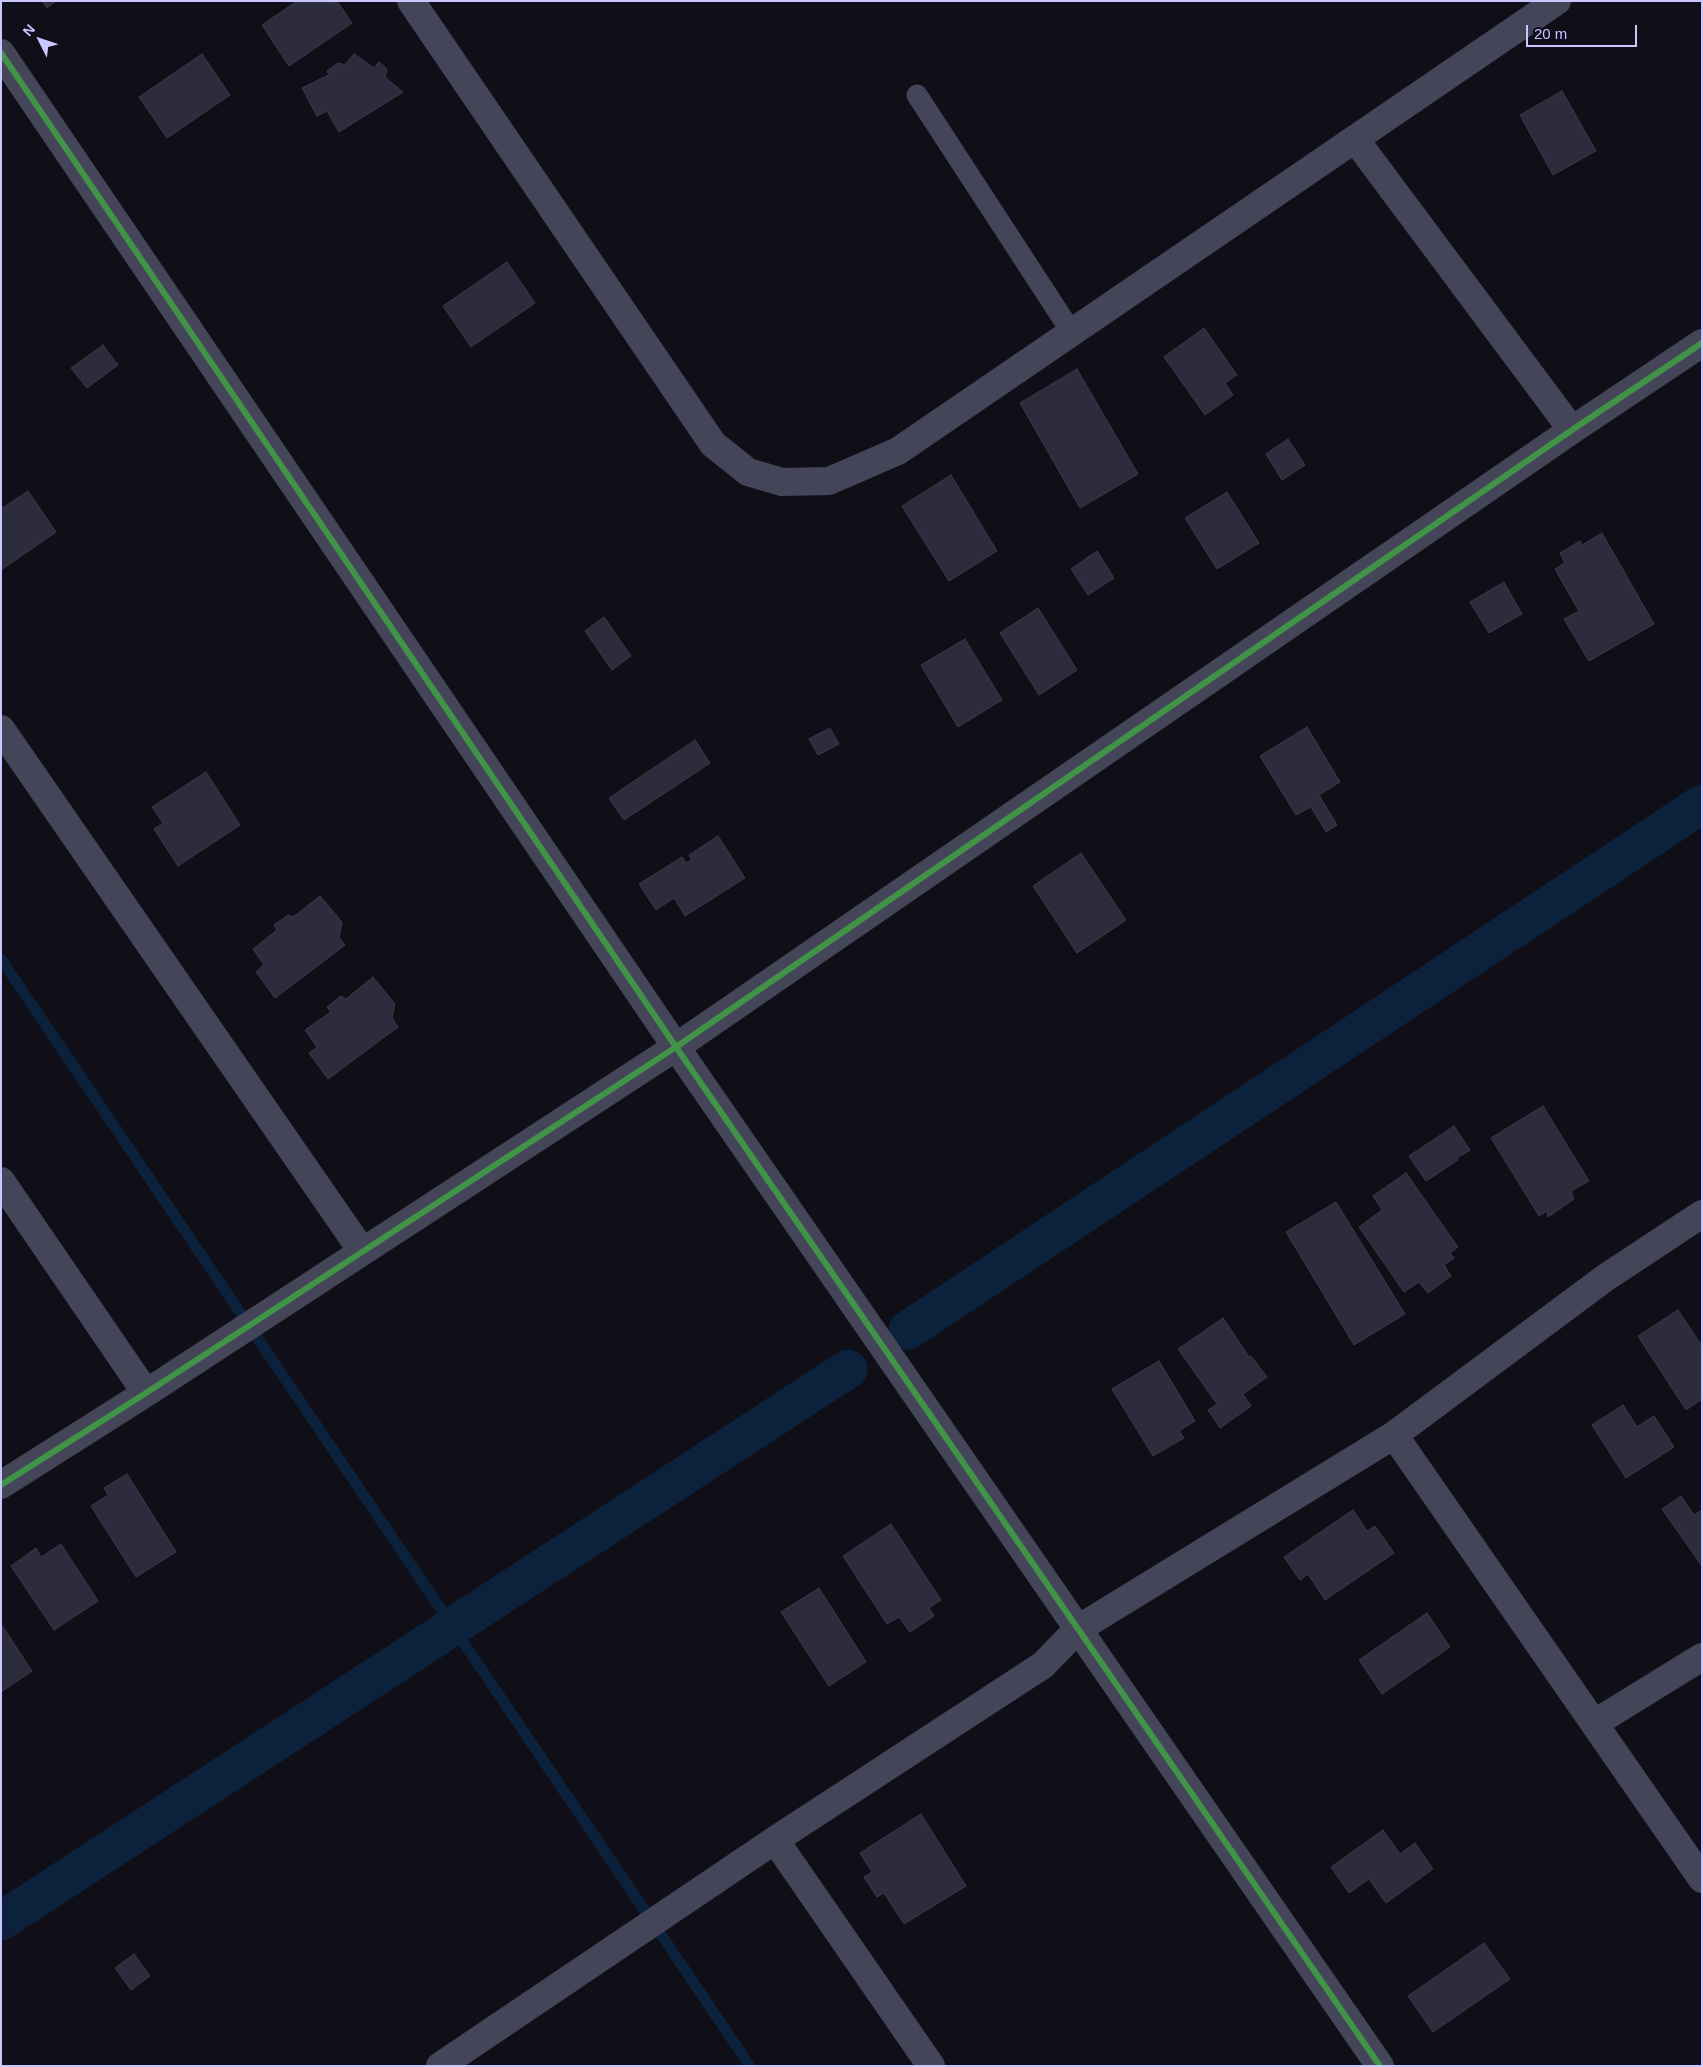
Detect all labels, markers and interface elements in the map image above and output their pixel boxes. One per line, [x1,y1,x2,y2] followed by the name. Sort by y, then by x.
[15,15,65,65] north arrow
[1528,15,1639,47] scale bar
[19,21,38,39] text: N
[1534,25,1567,42] text: 20 m

